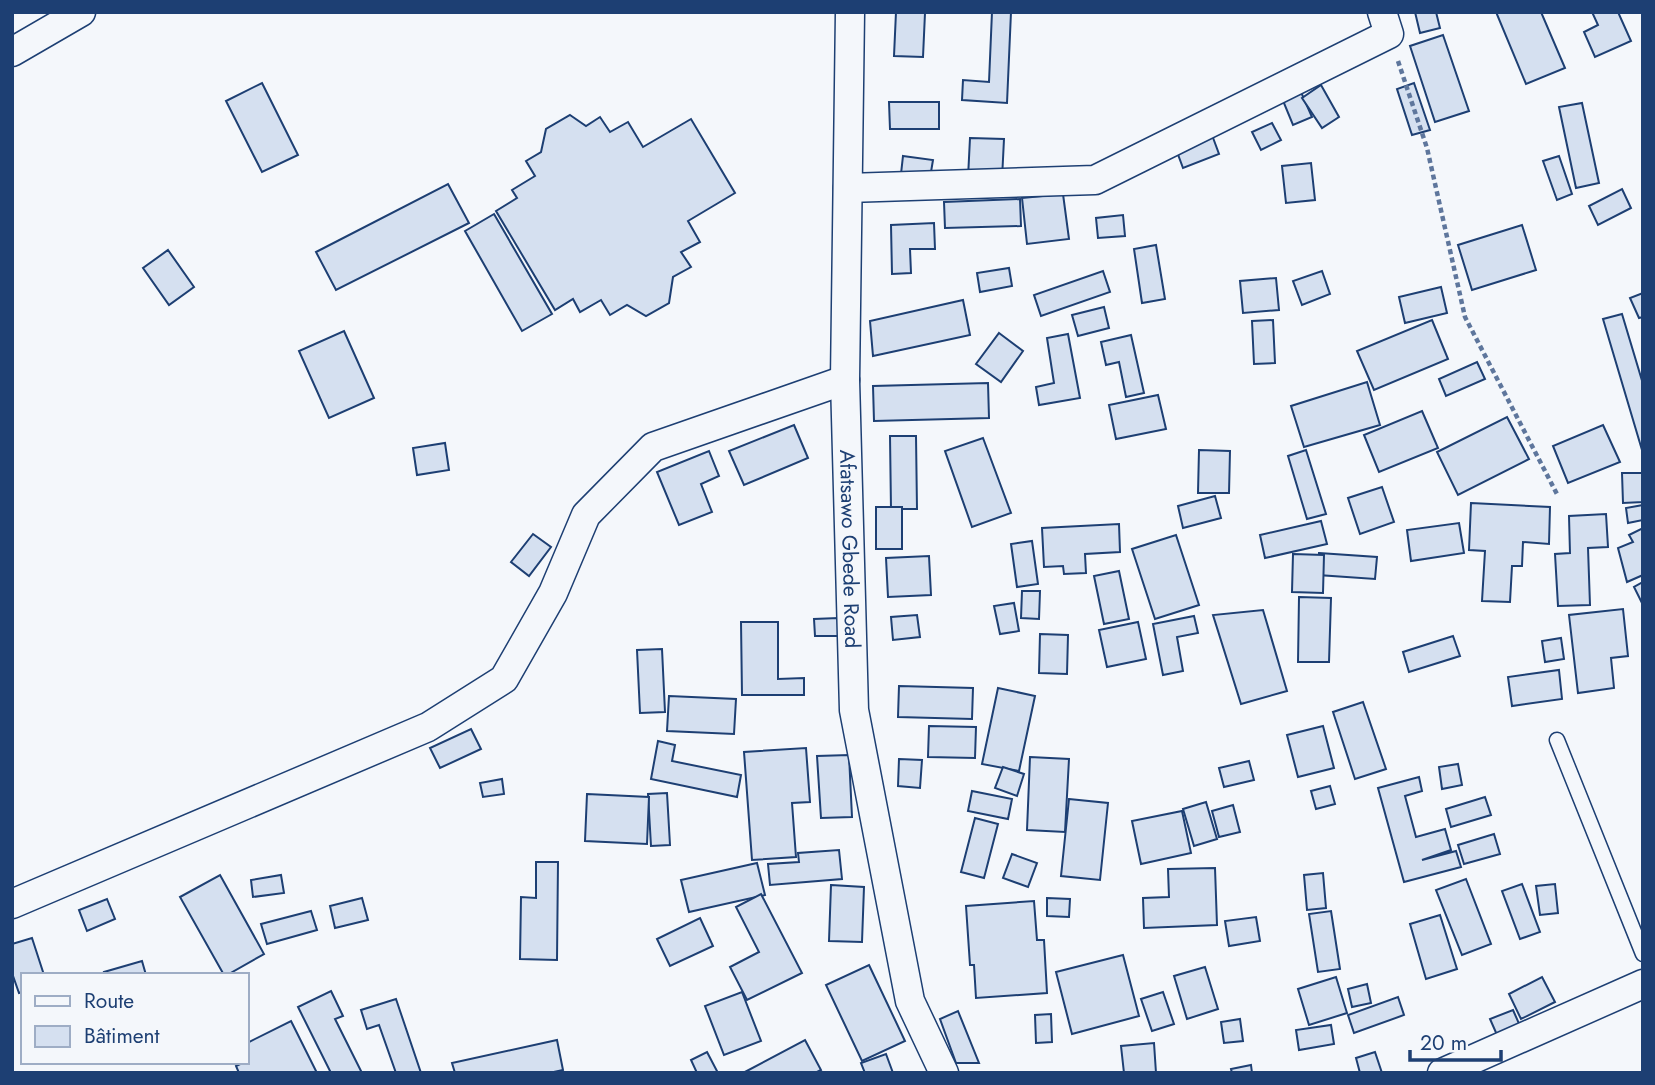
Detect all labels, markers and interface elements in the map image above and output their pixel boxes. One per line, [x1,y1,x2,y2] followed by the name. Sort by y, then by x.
[832,449,867,649] street label: Afatsawo Gbede Road
[21,973,248,1064] legend
[84,986,134,1016] text: Route
[1410,1018,1501,1062] scale bar
[84,1021,160,1051] text: Bâtiment
[1420,1028,1467,1058] text: 20 m

